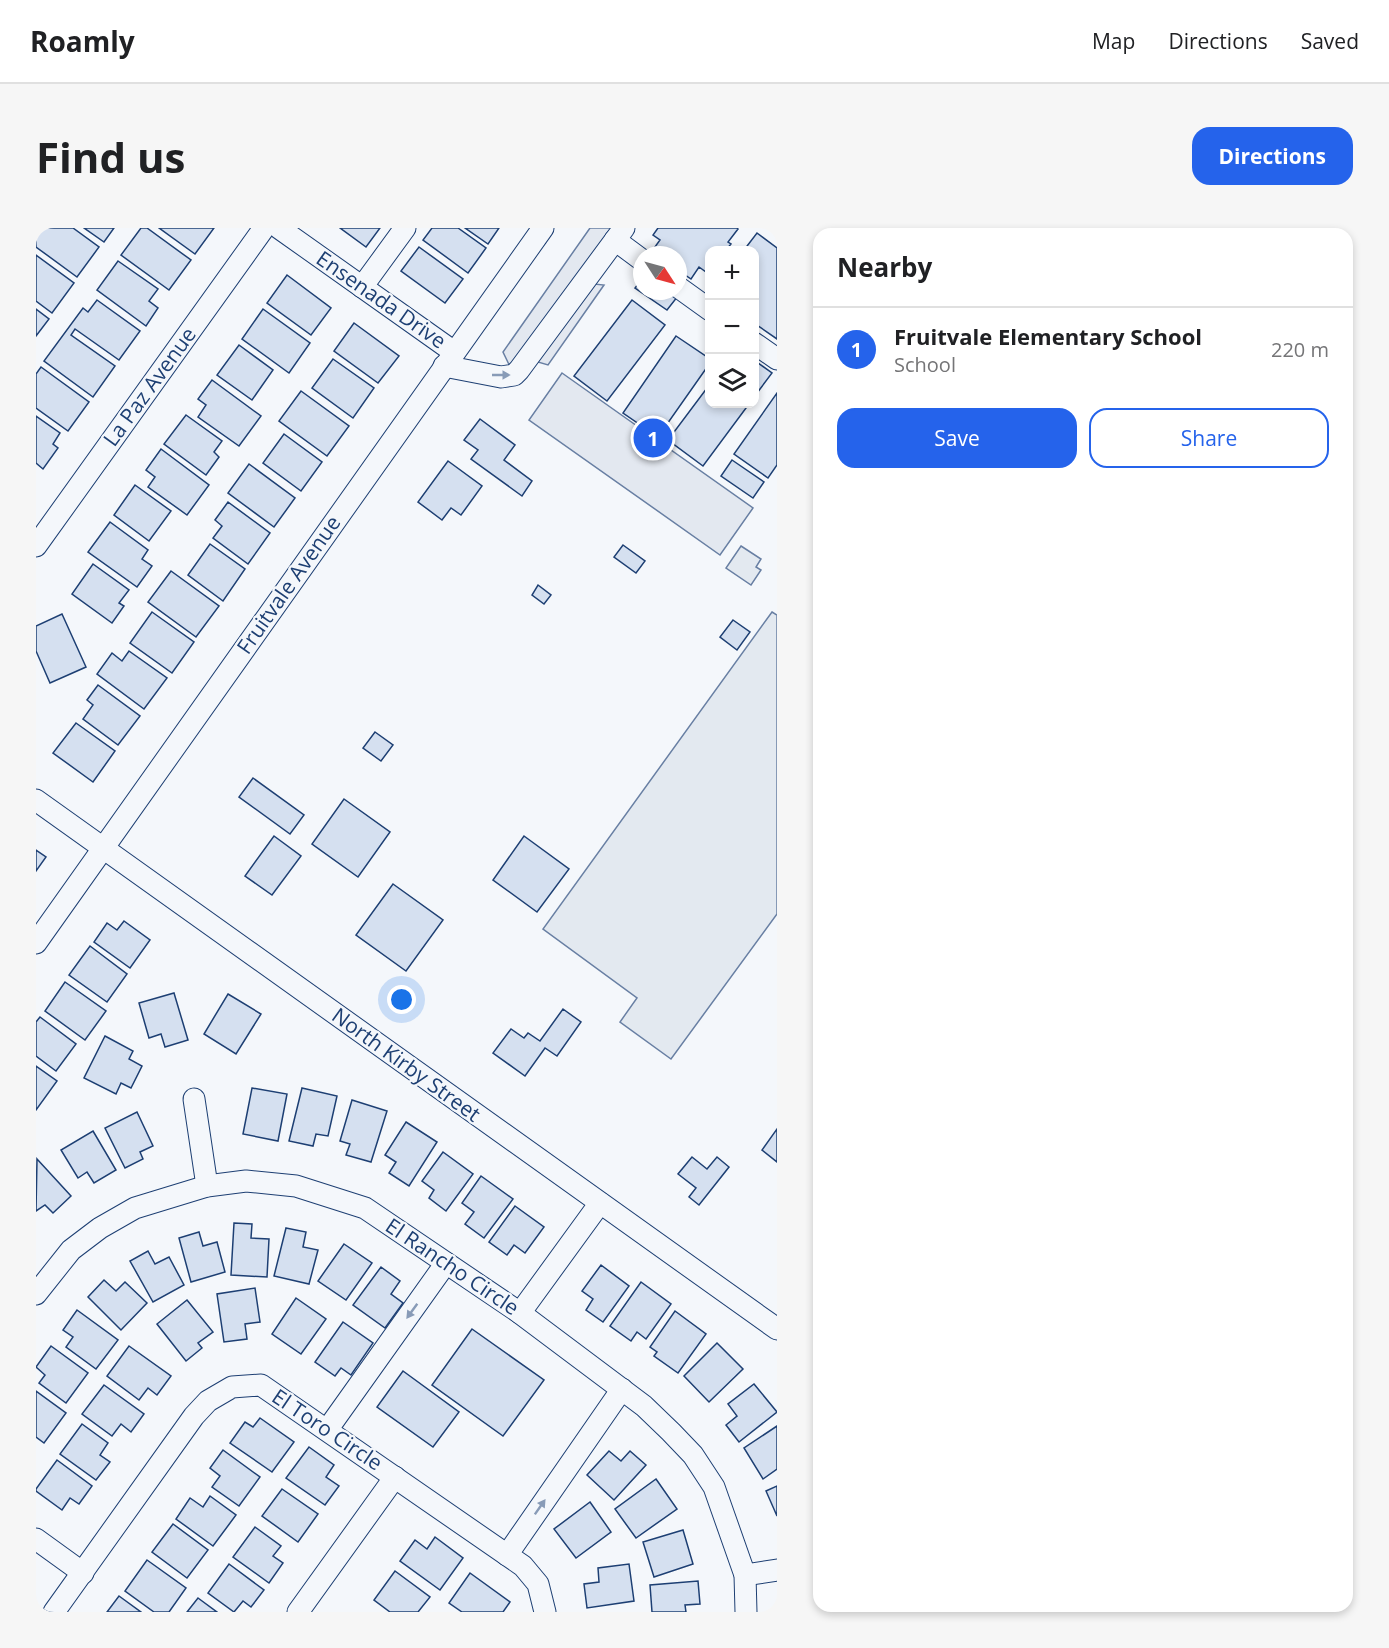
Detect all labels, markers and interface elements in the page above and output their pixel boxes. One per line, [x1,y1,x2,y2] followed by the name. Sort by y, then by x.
[30,22,135,60] text: Roamly
[1092,27,1135,55] text: Map
[1168,27,1268,55] text: Directions
[1301,27,1359,55] text: Saved
[1192,127,1353,185] button: Directions
[36,128,185,185] text: Find us
[311,244,452,354] street label: Ensenada Drive
[633,246,687,300] north arrow
[705,246,759,408] map controls
[705,246,759,300] button: +
[837,249,932,285] text: Nearby
[705,300,759,354] button: −
[96,321,202,452] street label: La Paz Avenue
[894,321,1202,351] text: Fruitvale Elementary School
[851,336,862,363] text: 1
[1271,336,1329,363] text: 220 m
[894,351,956,378] text: School
[705,354,759,408] button: layers
[492,370,511,380] one-way arrow
[837,408,1077,468] button: Save
[1089,408,1329,468] button: Share
[634,416,672,460] pin: 1
[230,510,346,659] street label: Fruitvale Avenue
[387,985,416,1014] your location
[327,1001,486,1128] street label: North Kirby Street
[380,1211,525,1321] street label: El Rancho Circle
[407,1303,419,1318] one-way arrow
[267,1382,388,1476] street label: El Toro Circle
[534,1499,545,1515] one-way arrow

